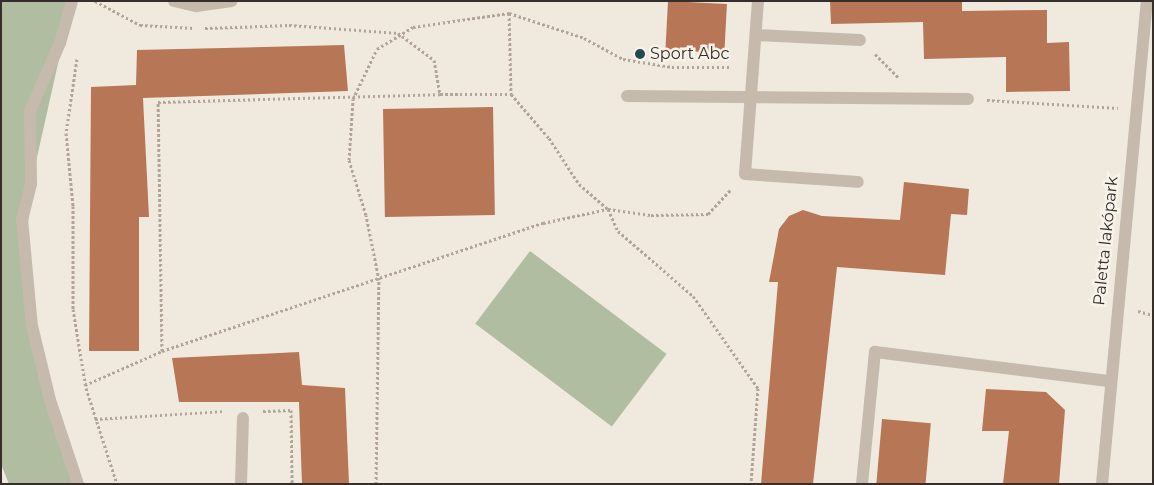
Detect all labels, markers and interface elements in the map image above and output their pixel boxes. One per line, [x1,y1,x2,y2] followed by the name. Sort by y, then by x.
[650,44,729,64] place label: Sport Abc
[634,48,646,60] marker: Sport Abc
[1090,175,1122,307] street label: Paletta lakópark

